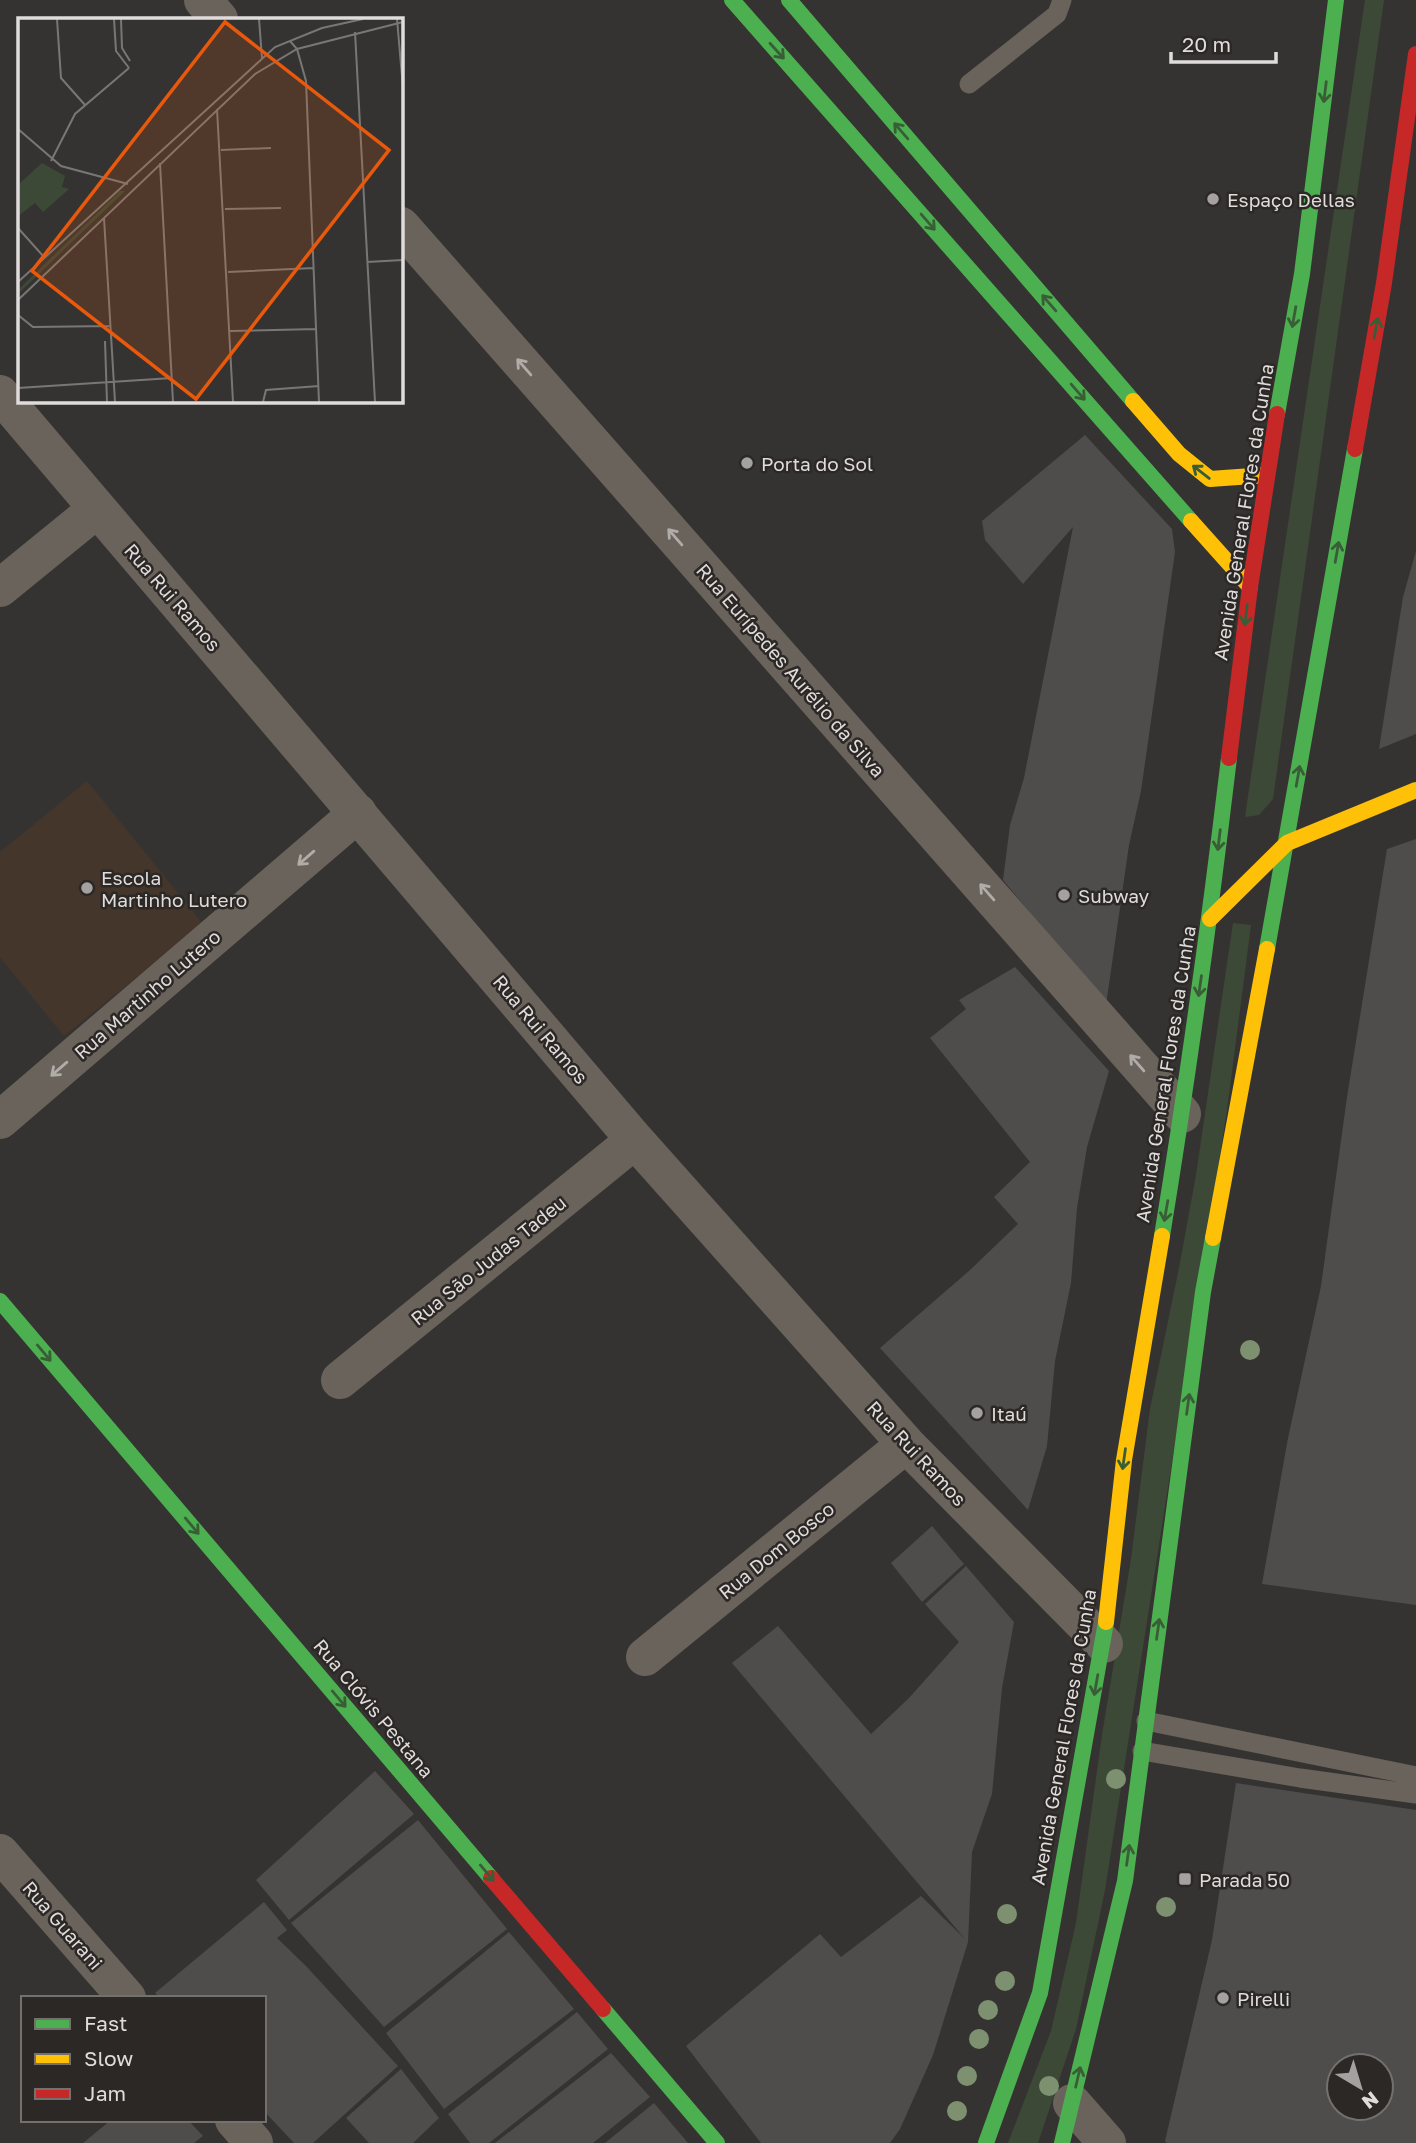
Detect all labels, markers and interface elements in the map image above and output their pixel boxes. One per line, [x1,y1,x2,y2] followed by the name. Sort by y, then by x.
[18,18,402,402] inset map
[1171,21,1276,65] scale bar
[1182,31,1231,57] text: 20 m
[769,42,785,60] one-way arrow
[1318,80,1331,103] one-way arrow
[893,122,909,140] one-way arrow
[1227,188,1355,211] place label: Espaço Dellas
[1205,191,1221,207] marker: Espaço Dellas
[920,212,936,230] one-way arrow
[1041,294,1057,312] one-way arrow
[1287,305,1300,328] one-way arrow
[1370,317,1383,340] one-way arrow
[517,358,533,376] one-way arrow
[1208,362,1278,662] street label: Avenida General Flores da Cunha
[1070,383,1086,401] one-way arrow
[761,452,873,475] place label: Porta do Sol
[739,455,755,471] marker: Porta do Sol
[1192,464,1211,479] one-way arrow
[667,529,683,547] one-way arrow
[120,538,226,656] street label: Rua Rui Ramos
[1331,541,1344,564] one-way arrow
[692,558,890,782] street label: Rua Eurípedes Aurélio da Silva
[1240,603,1253,625] one-way arrow
[1292,765,1305,788] one-way arrow
[1213,829,1226,851] one-way arrow
[297,850,315,865] one-way arrow
[101,866,247,911] place label: Escola Martinho Lutero
[79,880,95,896] marker: Escola Martinho Lutero
[979,884,995,902] one-way arrow
[1078,884,1150,907] place label: Subway
[1056,887,1072,903] marker: Subway
[69,924,225,1064] street label: Rua Martinho Lutero
[1130,924,1200,1224] street label: Avenida General Flores da Cunha
[489,970,593,1088] street label: Rua Rui Ramos
[1194,974,1207,997] one-way arrow
[1129,1054,1145,1072] one-way arrow
[50,1061,68,1077] one-way arrow
[406,1190,570,1330] street label: Rua São Judas Tadeu
[1159,1199,1172,1222] one-way arrow
[36,1344,52,1362] one-way arrow
[1182,1393,1195,1416] one-way arrow
[863,1396,971,1510] street label: Rua Rui Ramos
[991,1402,1027,1425] place label: Itaú
[969,1405,985,1421] marker: Itaú
[1117,1448,1130,1470] one-way arrow
[714,1496,838,1604] street label: Rua Dom Bosco
[184,1517,200,1535] one-way arrow
[1026,1587,1100,1887] street label: Avenida General Flores da Cunha
[1152,1618,1165,1641] one-way arrow
[309,1634,439,1782] street label: Rua Clóvis Pestana
[1089,1673,1102,1696] one-way arrow
[331,1690,347,1708] one-way arrow
[1122,1844,1135,1867] one-way arrow
[479,1863,495,1881] one-way arrow
[1199,1868,1290,1891] place label: Parada 50
[1177,1871,1193,1887] marker: Parada 50
[18,1876,108,1974] street label: Rua Guarani
[1237,1987,1290,2010] place label: Pirelli
[1215,1990,1231,2006] marker: Pirelli
[21,1996,266,2122] legend
[84,2010,127,2036] text: Fast
[84,2045,133,2071] text: Slow
[1325,2052,1395,2122] north arrow
[1072,2066,1085,2089] one-way arrow
[84,2080,126,2106] text: Jam
[1358,2087,1384,2114] text: N

